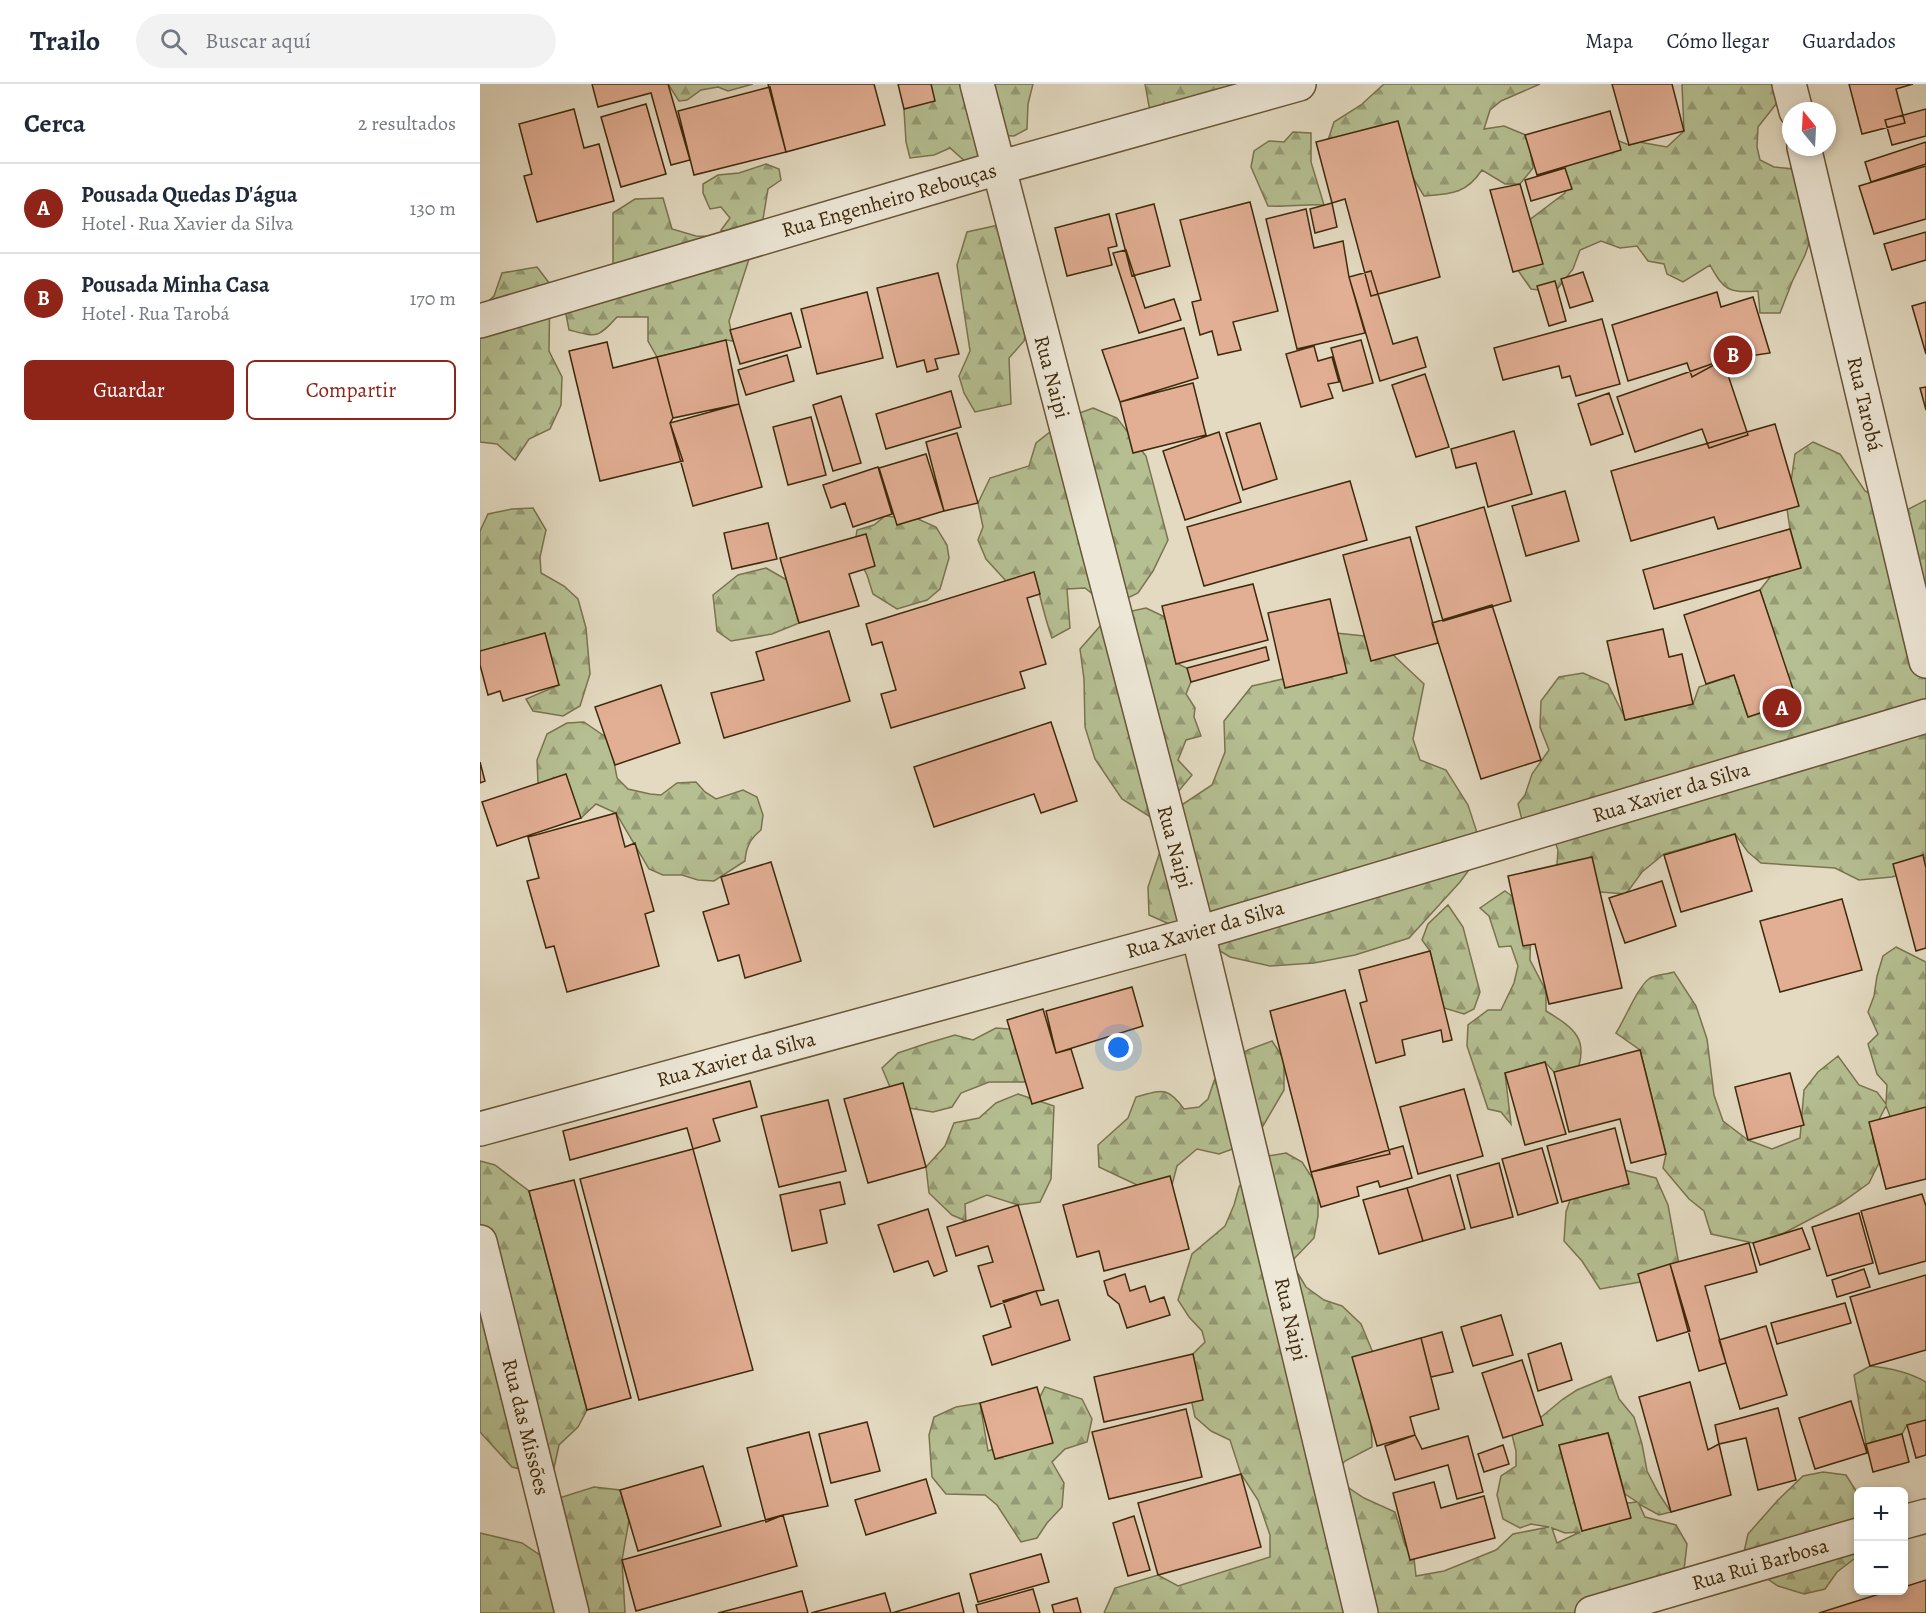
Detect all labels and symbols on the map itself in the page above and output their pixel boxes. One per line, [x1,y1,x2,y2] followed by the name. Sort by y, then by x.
[1782,102,1836,156] north arrow
[778,156,1000,244] street label: Rua Engenheiro Rebouças
[1027,332,1077,422] street label: Rua Naipi
[1714,332,1752,378] pin: B
[1841,354,1890,454] street label: Rua Tarobá
[1762,686,1802,730] pin: A
[1589,755,1753,829] street label: Rua Xavier da Silva
[1150,802,1200,892] street label: Rua Naipi
[1123,893,1288,965] street label: Rua Xavier da Silva
[653,1024,819,1094] street label: Rua Xavier da Silva
[1104,1033,1133,1062] your location
[1268,1274,1314,1364] street label: Rua Naipi
[495,1356,557,1498] street label: Rua das Missões
[1688,1531,1832,1597] street label: Rua Rui Barbosa

